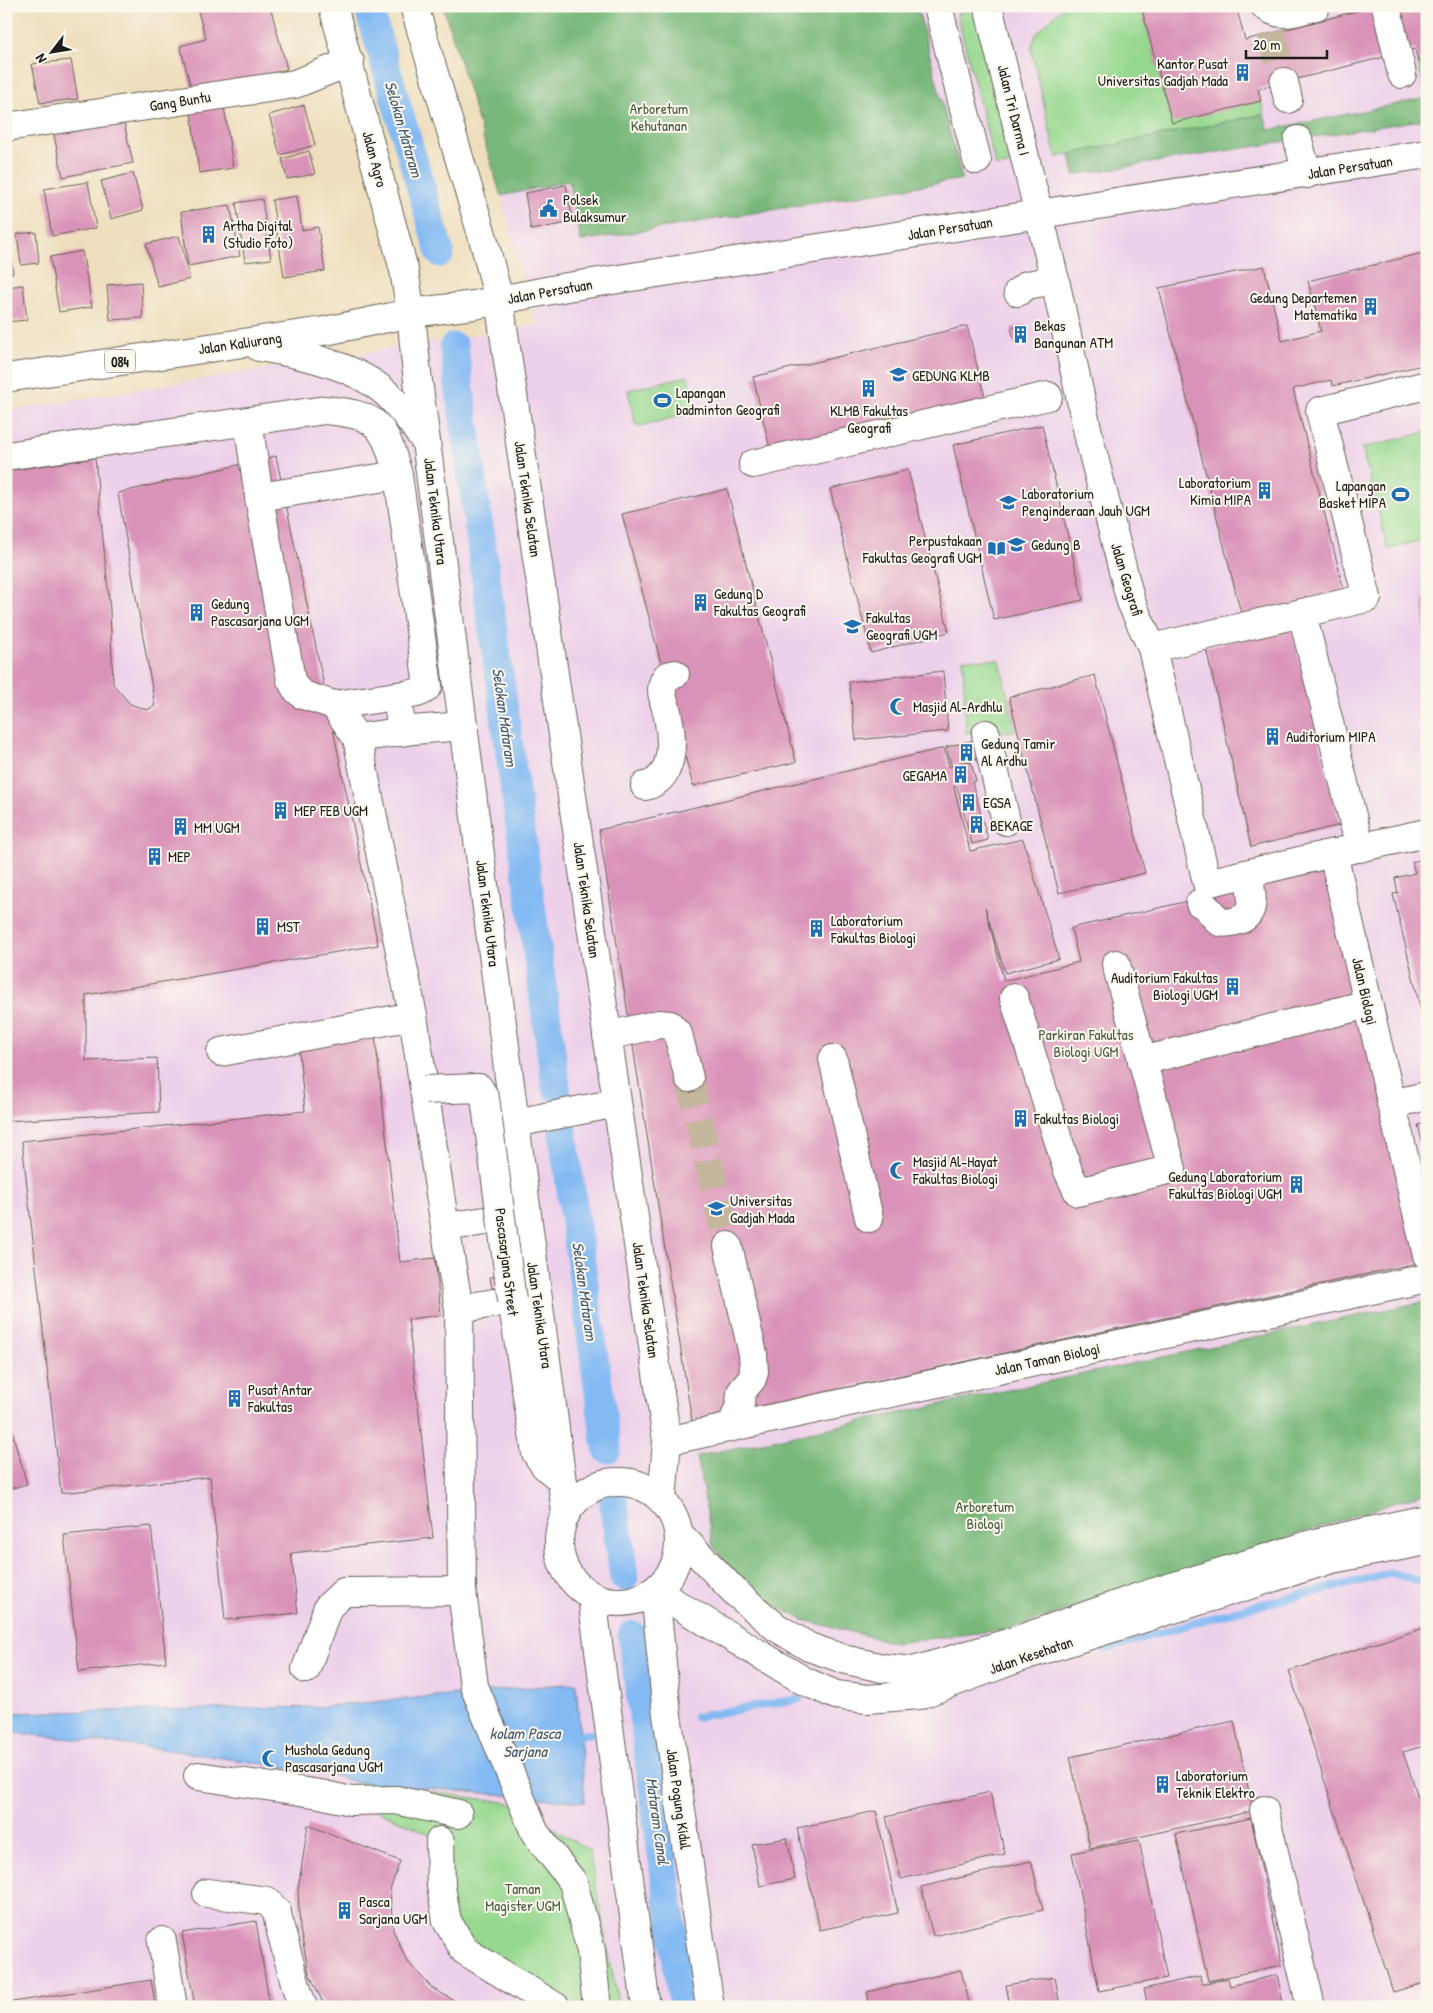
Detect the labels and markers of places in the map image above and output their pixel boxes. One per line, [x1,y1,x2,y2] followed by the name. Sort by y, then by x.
[1098,53,1229,91] place label: Kantor Pusat Universitas Gadjah Mada
[1232,62,1252,82] building icon: Kantor Pusat Universitas Gadjah Mada
[563,189,627,227] place label: Polsek Bulaksumur
[539,198,559,218] public building icon: Polsek Bulaksumur
[223,215,293,253] place label: Artha Digital (Studio Foto)
[199,224,219,244] building icon: Artha Digital (Studio Foto)
[1250,287,1357,325] place label: Gedung Departemen Matematika
[1361,296,1381,316] building icon: Gedung Departemen Matematika
[1034,315,1113,353] place label: Bekas Bangunan ATM
[1010,324,1030,344] building icon: Bekas Bangunan ATM
[888,365,908,385] school or university icon: GEDUNG KLMB
[912,365,990,386] place label: GEDUNG KLMB
[859,379,879,399] building icon: KLMB Fakultas Geografi
[676,382,779,420] place label: Lapangan badminton Geografi
[652,391,672,411] sports icon: Lapangan badminton Geografi
[830,400,908,438] place label: KLMB Fakultas Geografi
[1179,472,1252,510] place label: Laboratorium Kimia MIPA
[1319,475,1387,513] place label: Lapangan Basket MIPA
[1255,481,1275,501] building icon: Laboratorium Kimia MIPA
[1022,483,1150,521] place label: Laboratorium Penginderaan Jauh UGM
[1390,484,1410,504] sports icon: Lapangan Basket MIPA
[998,492,1018,512] school or university icon: Laboratorium Penginderaan Jauh UGM
[862,530,982,568] place label: Perpustakaan Fakultas Geografi UGM
[1007,534,1027,554] school or university icon: Gedung B
[1031,534,1081,555] place label: Gedung B
[986,539,1006,559] library icon: Perpustakaan Fakultas Geografi UGM
[713,583,806,621] place label: Gedung D Fakultas Geografi
[690,592,710,612] building icon: Gedung D Fakultas Geografi
[211,593,309,631] place label: Gedung Pascasarjana UGM
[187,602,207,622] building icon: Gedung Pascasarjana UGM
[865,607,937,645] place label: Fakultas Geografi UGM
[842,616,862,636] school or university icon: Fakultas Geografi UGM
[889,696,909,716] mosque icon: Masjid Al-Ardhlu
[913,696,1002,717] place label: Masjid Al-Ardhlu
[1262,726,1282,746] building icon: Auditorium MIPA
[1286,726,1376,747] place label: Auditorium MIPA
[981,733,1055,771] place label: Gedung Tamir Al Ardhu
[957,742,977,762] building icon: Gedung Tamir Al Ardhu
[902,765,948,786] place label: GEGAMA
[951,765,971,785] building icon: GEGAMA
[959,792,979,812] building icon: EGSA
[983,792,1012,813] place label: EGSA
[270,800,290,820] building icon: MEP FEB UGM
[294,800,368,821] place label: MEP FEB UGM
[966,815,986,835] building icon: BEKAGE
[990,815,1034,836] place label: BEKAGE
[170,817,190,837] building icon: MM UGM
[194,817,240,838] place label: MM UGM
[144,846,164,866] building icon: MEP
[168,846,191,867] place label: MEP
[830,910,916,948] place label: Laboratorium Fakultas Biologi
[253,916,273,936] building icon: MST
[277,916,301,937] place label: MST
[807,919,827,939] building icon: Laboratorium Fakultas Biologi
[1111,967,1218,1005] place label: Auditorium Fakultas Biologi UGM
[1222,976,1242,996] building icon: Auditorium Fakultas Biologi UGM
[1010,1108,1030,1128] building icon: Fakultas Biologi
[1033,1108,1119,1129] place label: Fakultas Biologi
[912,1151,998,1189] place label: Masjid Al-Hayat Fakultas Biologi
[889,1160,909,1180] mosque icon: Masjid Al-Hayat Fakultas Biologi
[1168,1166,1282,1204] place label: Gedung Laboratorium Fakultas Biologi UGM
[1286,1175,1306,1195] building icon: Gedung Laboratorium Fakultas Biologi UGM
[730,1190,795,1228] place label: Universitas Gadjah Mada
[706,1199,726,1219] school or university icon: Universitas Gadjah Mada
[247,1379,313,1417] place label: Pusat Antar Fakultas
[224,1388,244,1408] building icon: Pusat Antar Fakultas
[285,1739,383,1777] place label: Mushola Gedung Pascasarjana UGM
[261,1748,281,1768] mosque icon: Mushola Gedung Pascasarjana UGM
[1176,1765,1255,1803] place label: Laboratorium Teknik Elektro
[1152,1774,1172,1794] building icon: Laboratorium Teknik Elektro
[359,1891,428,1929] place label: Pasca Sarjana UGM
[335,1900,355,1920] building icon: Pasca Sarjana UGM

